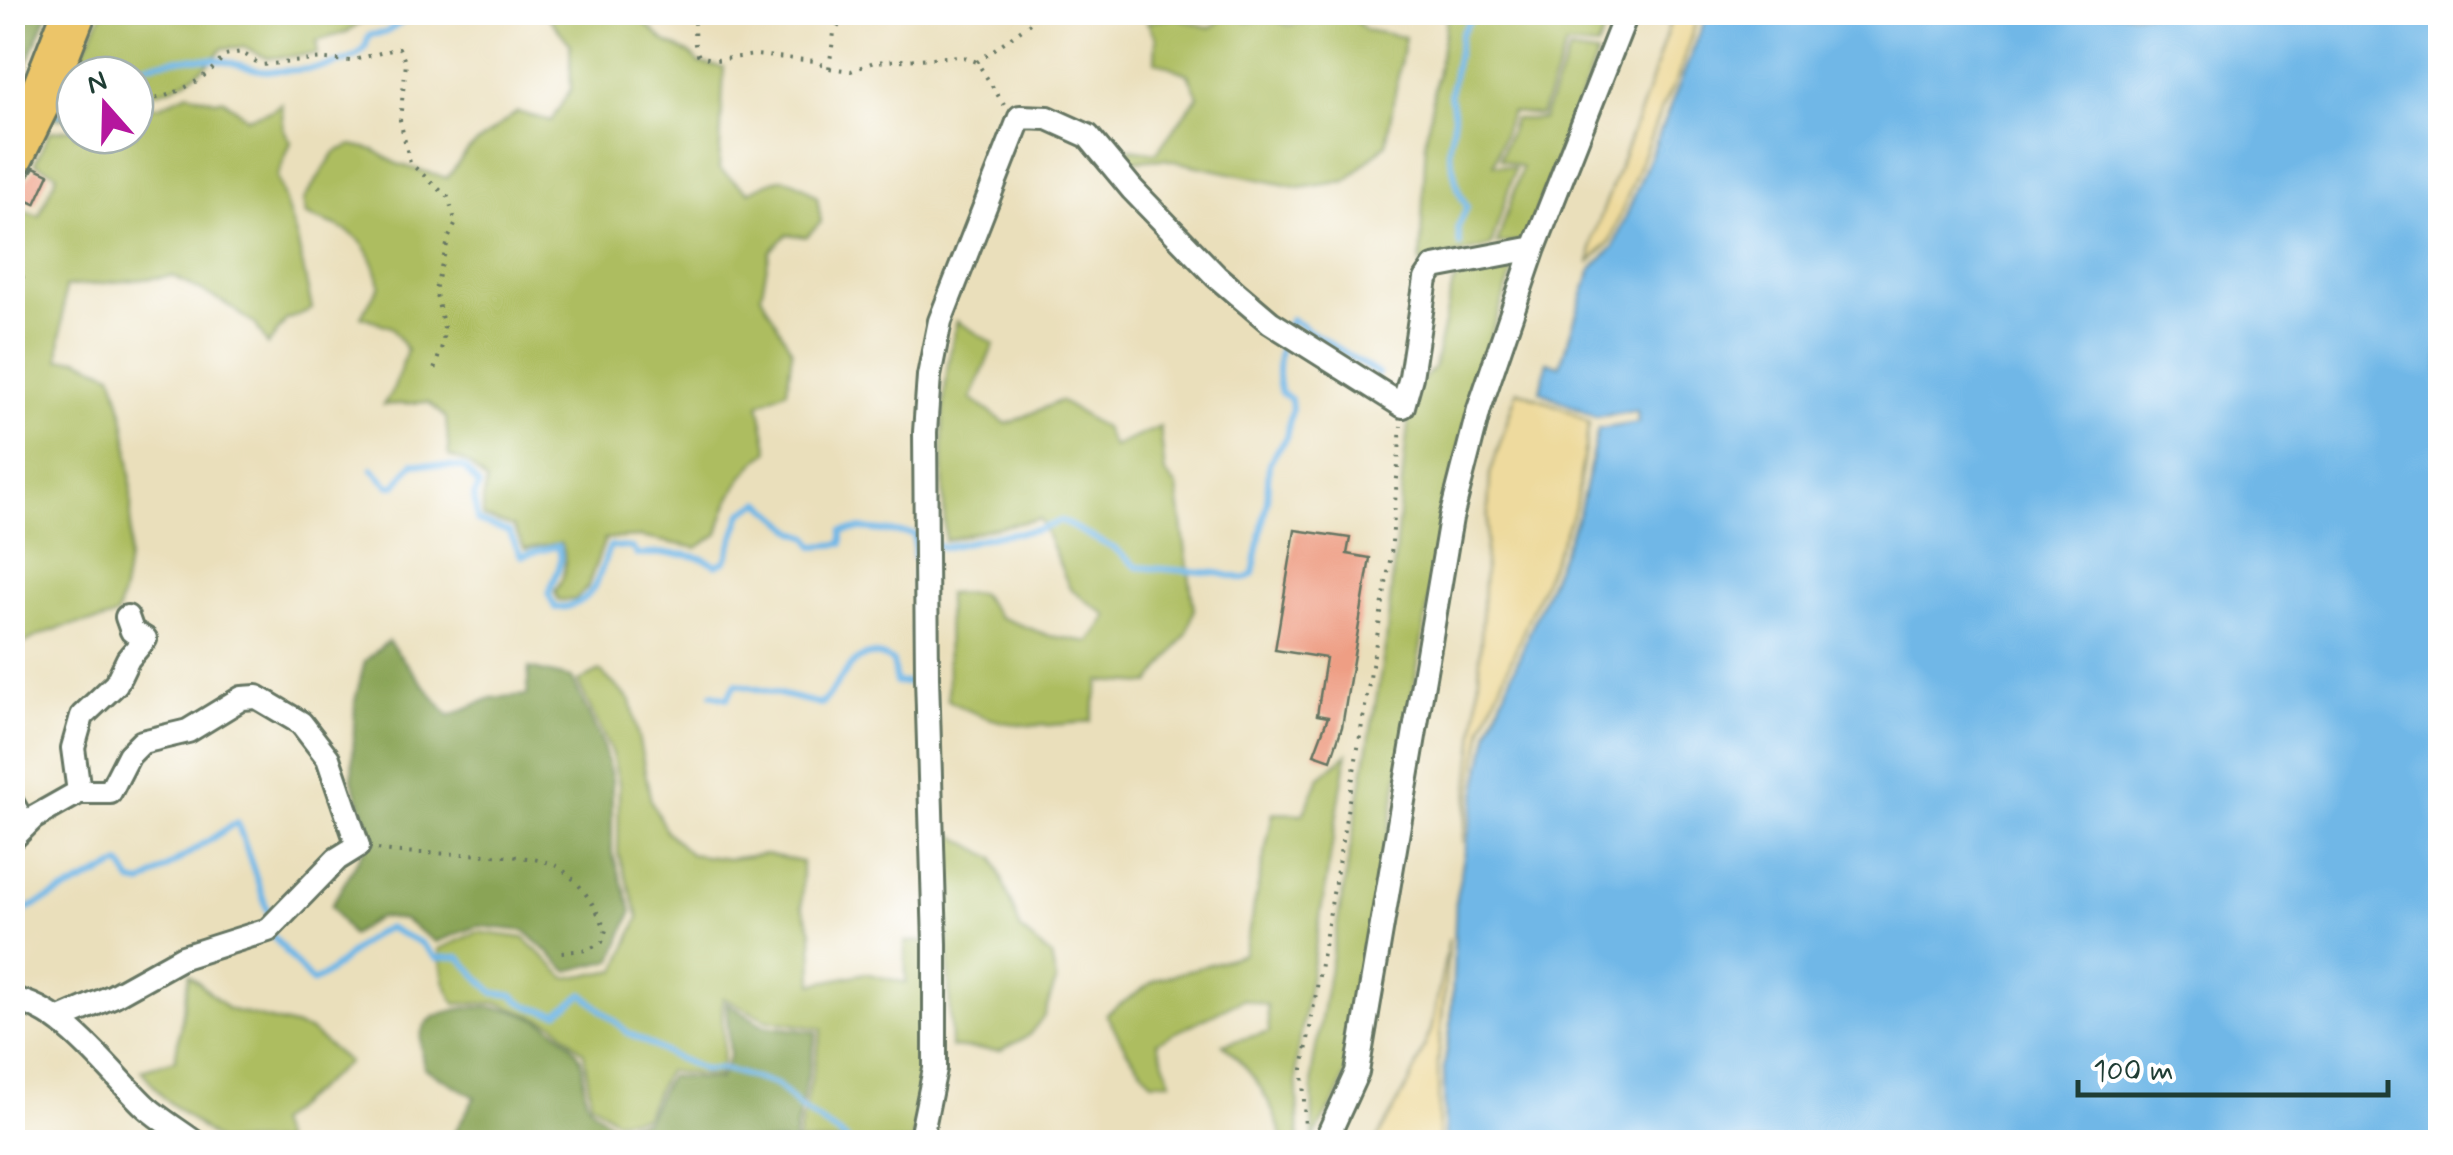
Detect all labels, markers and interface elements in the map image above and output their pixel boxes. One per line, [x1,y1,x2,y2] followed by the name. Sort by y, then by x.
[55,55,155,155] north arrow
[82,63,112,104] text: N
[2078,1035,2388,1097] scale bar
[2093,1052,2174,1091] text: 100 m

